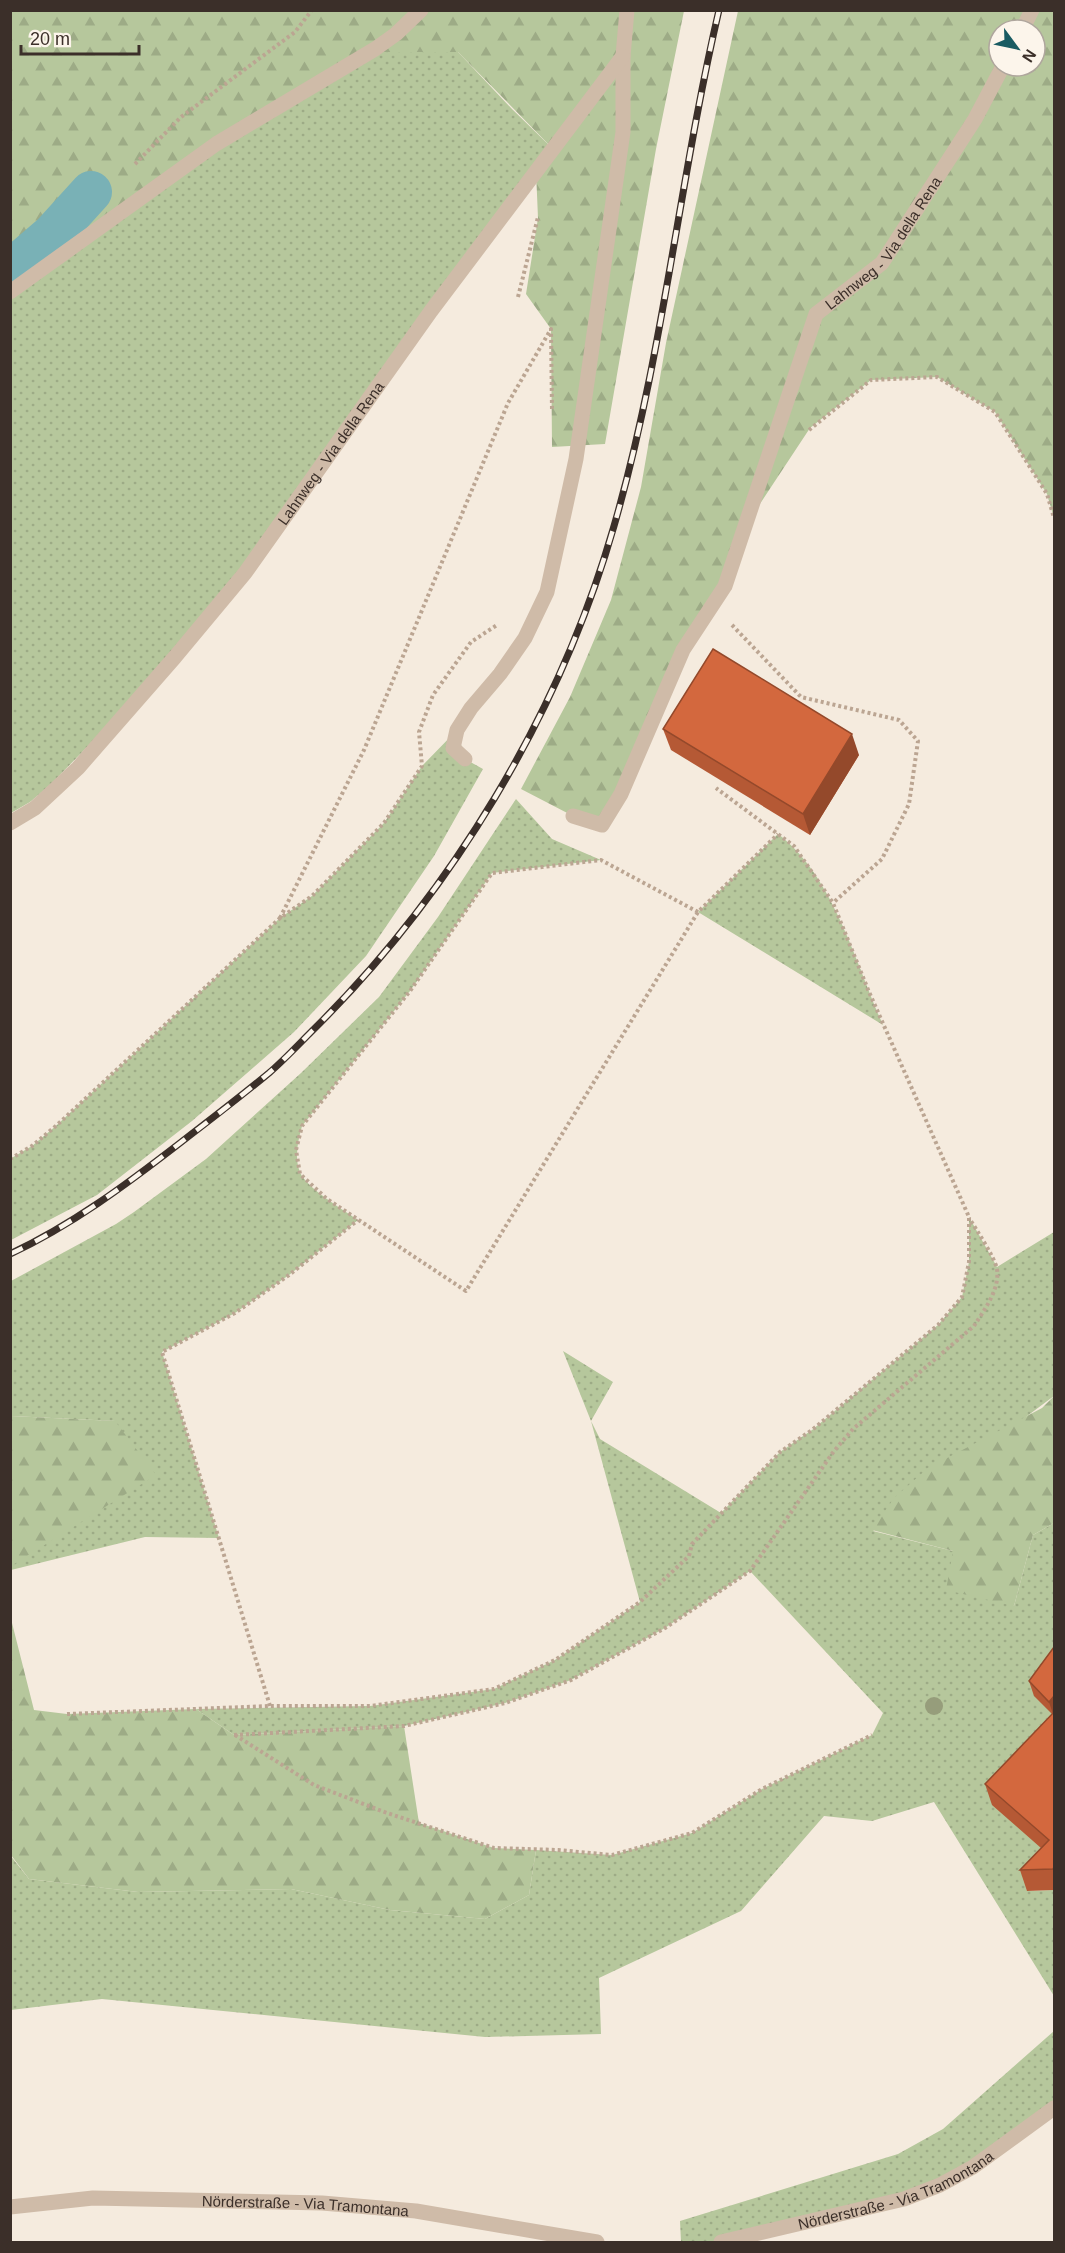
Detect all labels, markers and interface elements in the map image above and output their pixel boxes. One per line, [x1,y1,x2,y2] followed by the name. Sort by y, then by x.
[21,18,140,56] scale bar
[987,18,1047,78] north arrow
[30,29,70,49] text: 20 m
[1019,46,1039,65] text: N
[821,173,945,313] street label: Lahnweg - Via della Rena
[274,377,387,528] street label: Lahnweg - Via della Rena
[796,2146,997,2232] street label: Nörderstraße - Via Tramontana
[202,2192,410,2219] street label: Nörderstraße - Via Tramontana

